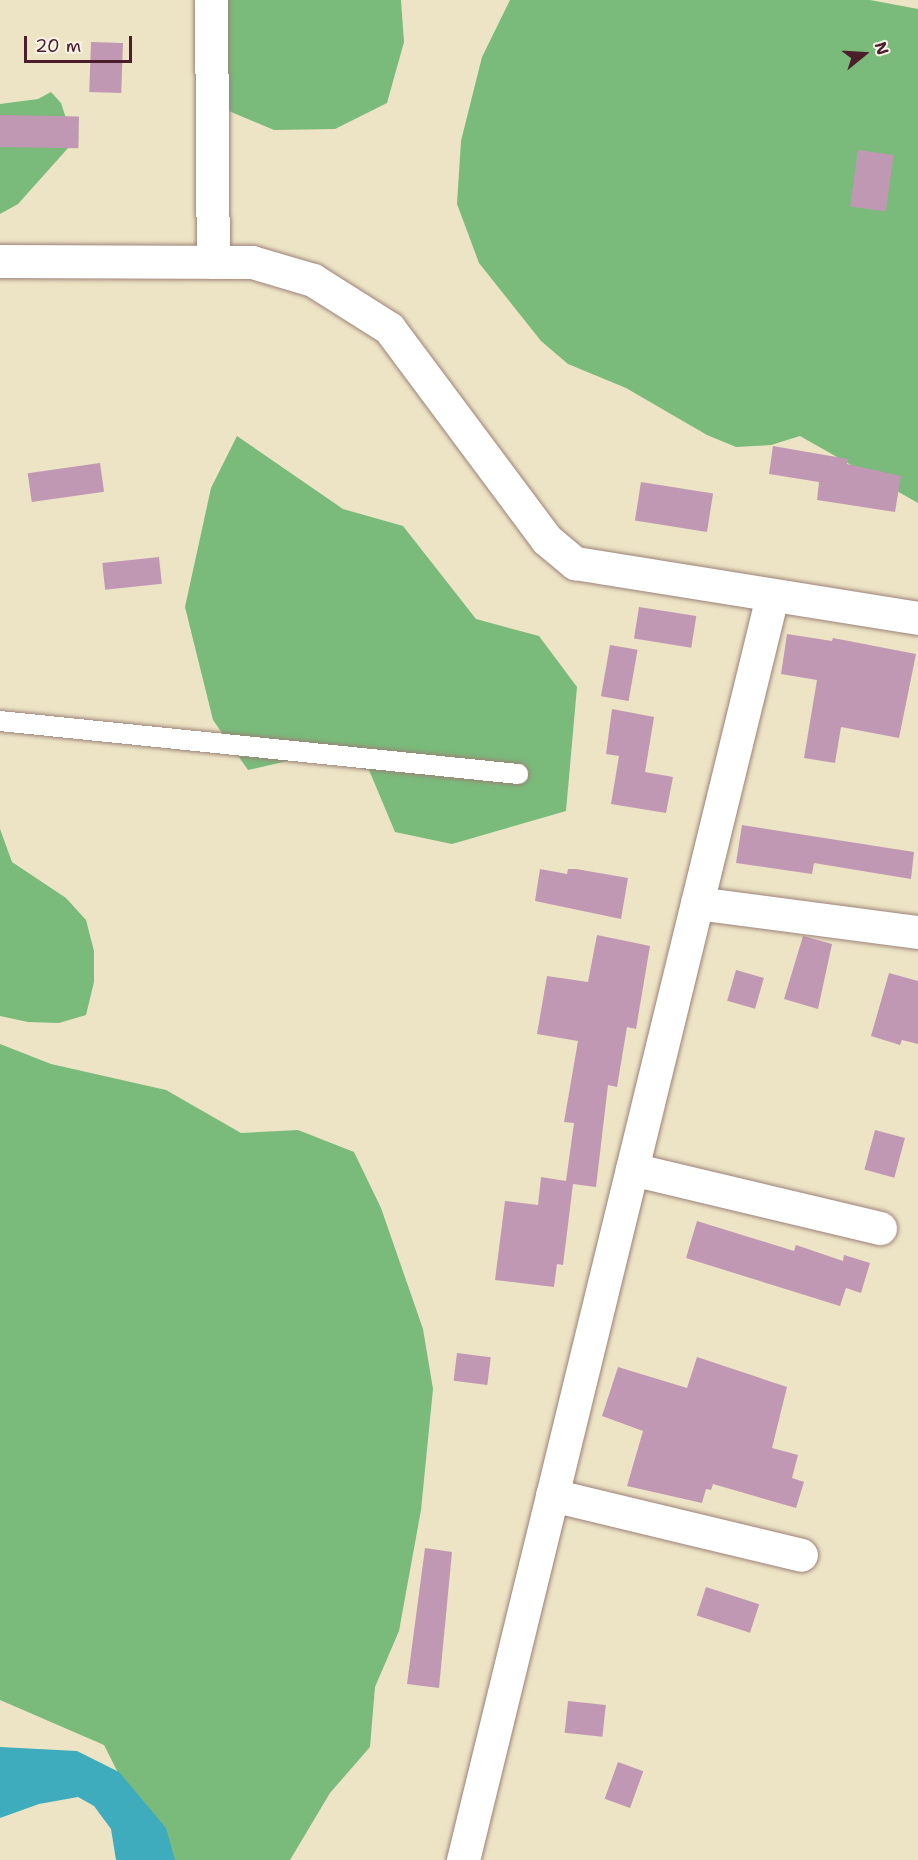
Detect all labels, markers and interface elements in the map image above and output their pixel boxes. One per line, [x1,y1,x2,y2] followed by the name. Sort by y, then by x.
[27,24,135,62] scale bar
[834,24,894,84] north arrow
[35,34,81,58] text: 20 m
[870,39,894,58] text: N

